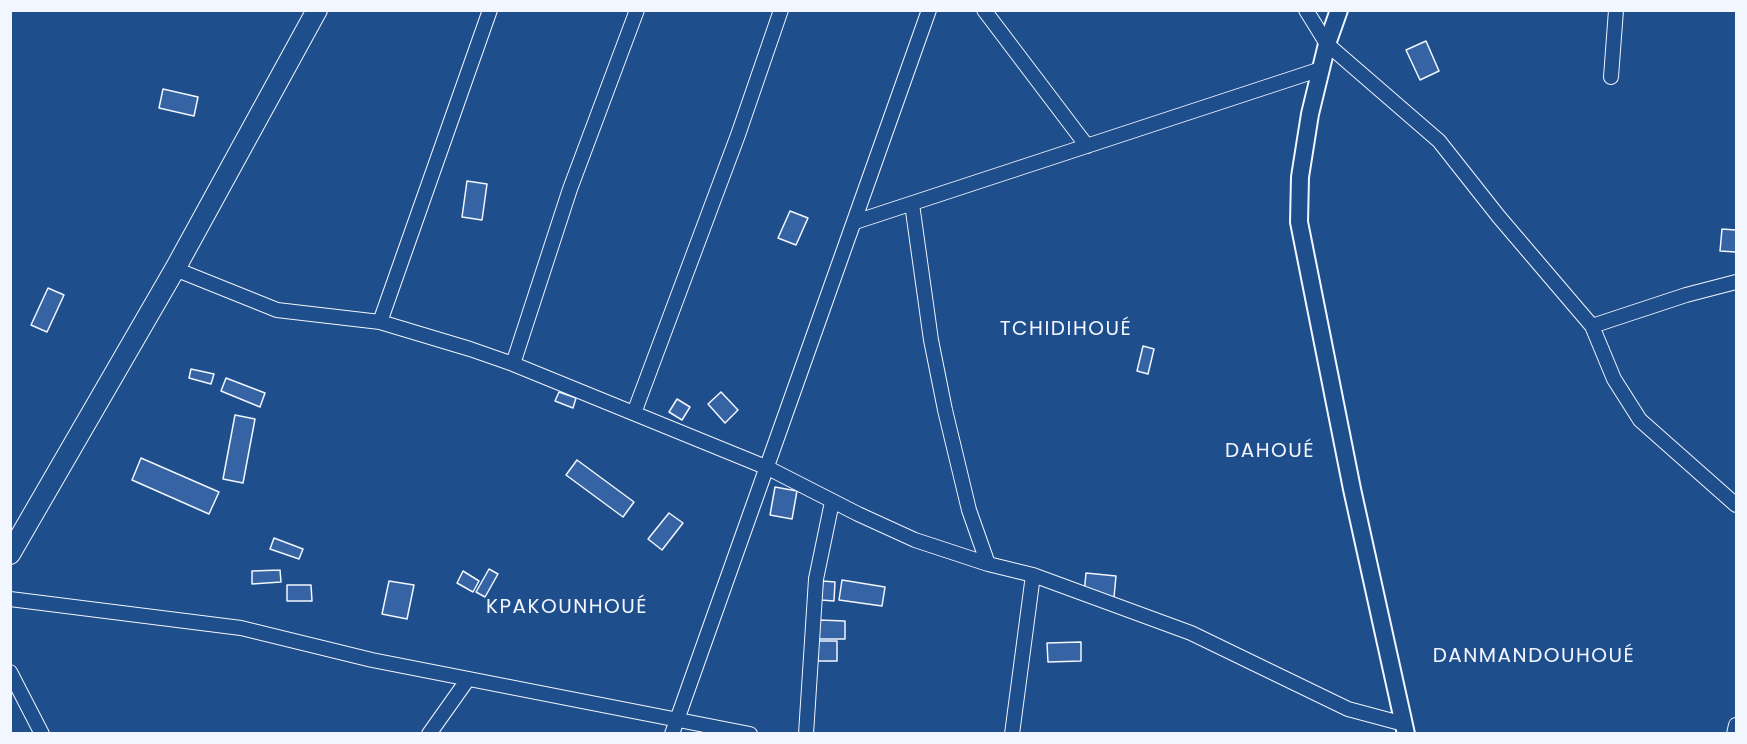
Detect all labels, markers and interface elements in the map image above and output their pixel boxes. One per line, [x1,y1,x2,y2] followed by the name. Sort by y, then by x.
[1000,318,1132,342] district label: TCHIDIHOUÉ
[1225,440,1315,464] district label: DAHOUÉ
[486,596,648,620] district label: KPAKOUNHOUÉ
[1433,645,1635,669] district label: DANMANDOUHOUÉ

